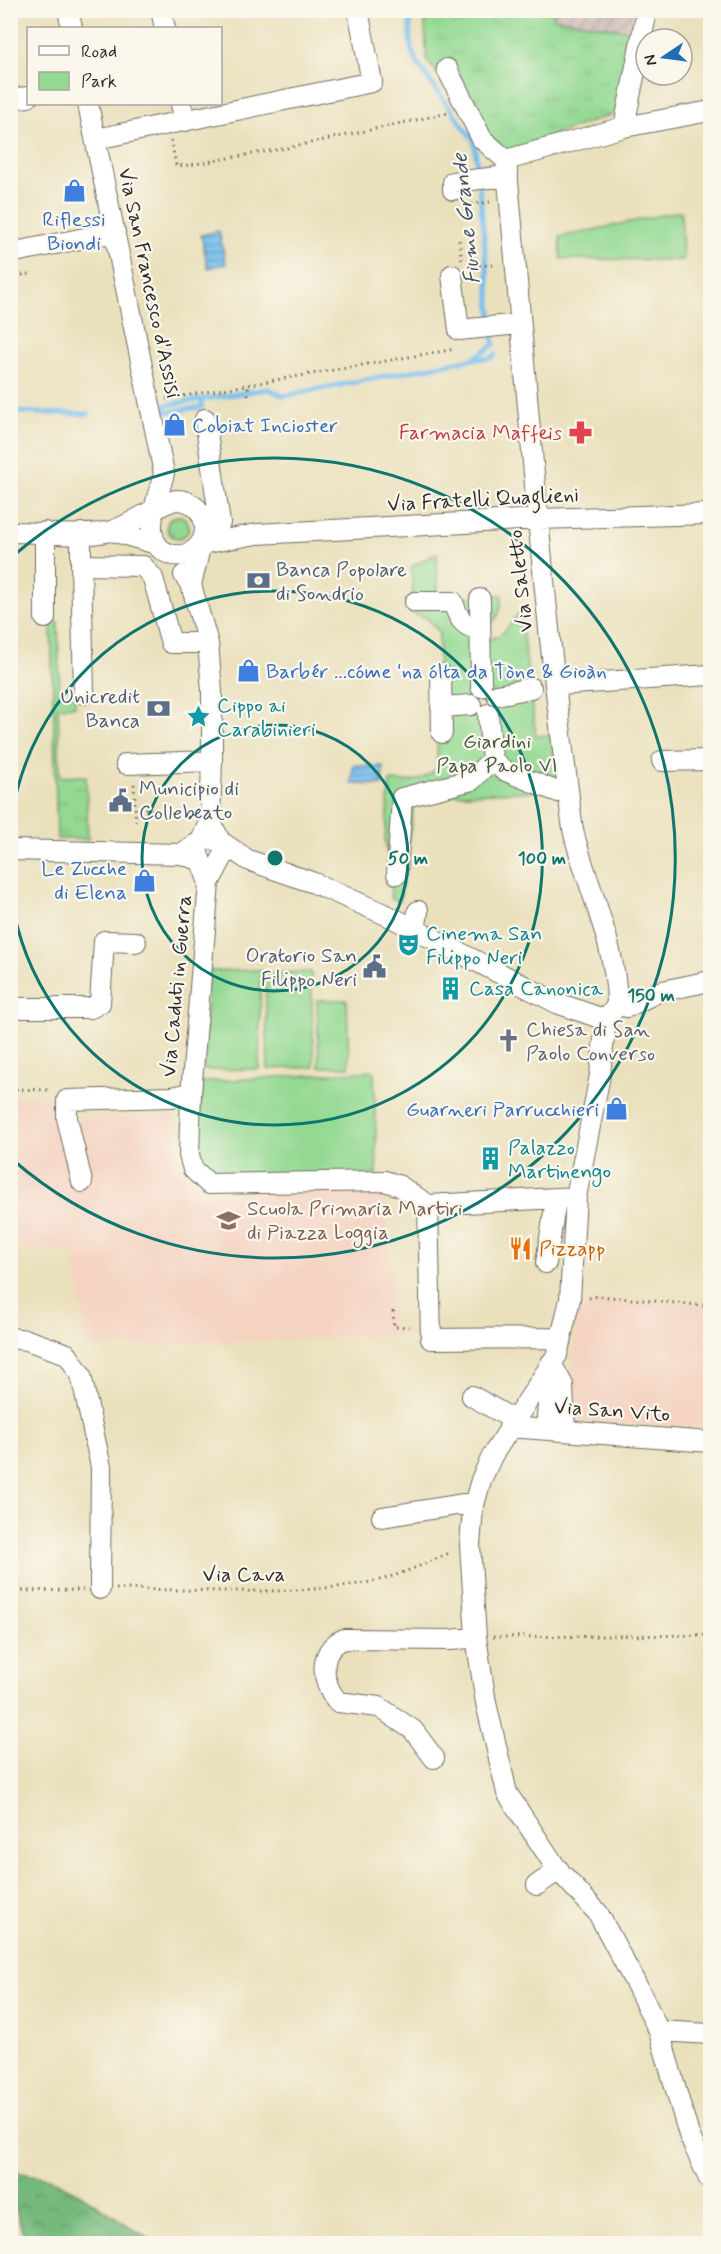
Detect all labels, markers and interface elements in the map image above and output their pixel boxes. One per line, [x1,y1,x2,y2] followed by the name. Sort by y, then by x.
[27,27,222,105] legend
[634,27,694,87] north arrow
[81,40,117,64] text: Road
[639,52,662,68] text: N
[81,70,117,94] text: Park
[446,151,488,285] water label: Fiume Grande
[111,165,187,401] street label: Via San Francesco d'Assisi
[61,178,87,204] shop icon: Riflessi Biondi
[42,206,106,258] place label: Riflessi Biondi
[161,412,187,438] shop icon: Cobiat Incioster
[192,412,338,440] place label: Cobiat Incioster
[399,419,562,447] place label: Farmacia Maffeis
[567,419,593,445] pharmacy icon: Farmacia Maffeis
[387,481,580,521] street label: Via Fratelli Quaglieni
[502,528,540,634] street label: Via Saletto
[276,556,407,608] place label: Banca Popolare di Sondrio
[245,568,271,594] bank icon: Banca Popolare di Sondrio
[235,658,261,684] shop icon: Barbér ...cóme ‘na ólta da Tòne & Gioàn
[266,658,607,686] place label: Barbér ...cóme ‘na ólta da Tòne & Gioàn
[61,683,140,735] place label: Unicredit Banca
[217,692,316,744] place label: Cippo ai Carabinieri
[145,695,171,721] bank icon: Unicredit Banca
[186,704,212,730] place icon: Cippo ai Carabinieri
[436,728,558,780] park label: Giardini Papa Paolo VI
[139,775,239,827] place label: Municipio di Collebeato
[108,787,134,813] public building icon: Municipio di Collebeato
[388,847,428,871] text: 50 m
[518,847,566,871] text: 100 m
[265,848,285,868] centre of rings
[41,855,127,907] place label: Le Zucche di Elena
[132,867,158,893] shop icon: Le Zucche di Elena
[155,894,199,1078] street label: Via Caduti in Guerra
[426,920,542,972] place label: Cinema San Filippo Neri
[395,932,421,958] theatre icon: Cinema San Filippo Neri
[246,942,357,994] place label: Oratorio San Filippo Neri
[362,954,388,980] public building icon: Oratorio San Filippo Neri
[438,975,464,1001] building icon: Casa Canonica
[469,975,604,1003] place label: Casa Canonica
[627,984,675,1008] text: 150 m
[526,1016,655,1068] place label: Chiesa di San Paolo Converso
[495,1028,521,1054] church icon: Chiesa di San Paolo Converso
[406,1096,599,1124] place label: Guarneri Parrucchieri
[604,1096,630,1122] shop icon: Guarneri Parrucchieri
[508,1134,611,1187] place label: Palazzo Martinengo
[477,1146,503,1172] building icon: Palazzo Martinengo
[247,1195,463,1248] place label: Scuola Primaria Martiri di Piazza Loggia
[216,1207,242,1233] school or university icon: Scuola Primaria Martiri di Piazza Loggia
[508,1235,534,1261] restaurant icon: Pizzapp
[539,1235,605,1263] place label: Pizzapp
[553,1393,671,1429] street label: Via San Vito
[203,1561,285,1589] street label: Via Cava

